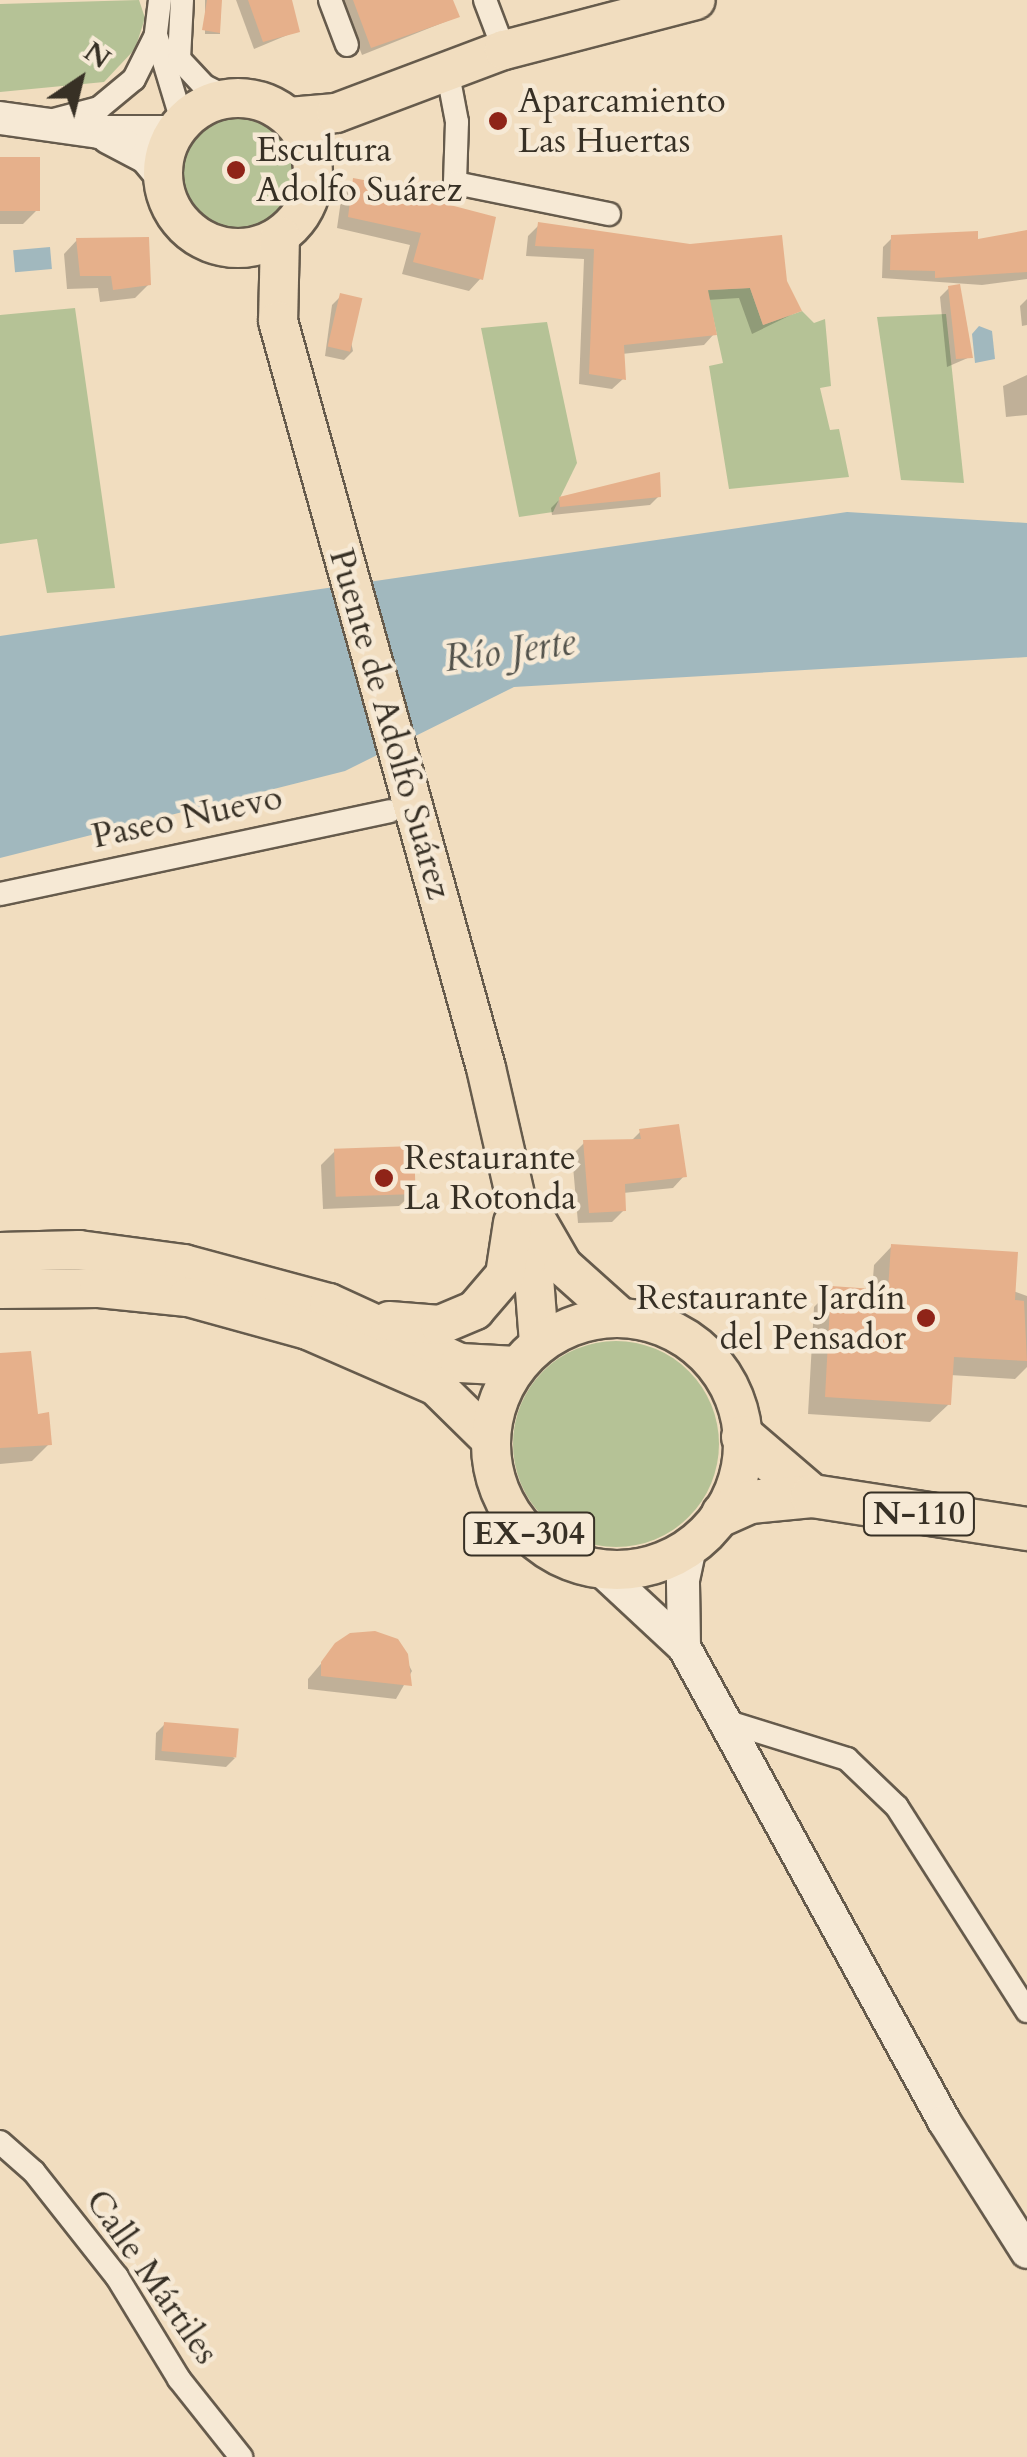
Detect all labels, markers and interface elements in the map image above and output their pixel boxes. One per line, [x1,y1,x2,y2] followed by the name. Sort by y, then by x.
[30,30,130,130] north arrow
[76,33,118,78] text: N
[518,80,726,162] place label: Aparcamiento Las Huertas
[487,110,509,132] marker: Aparcamiento Las Huertas
[256,129,462,211] place label: Escultura Adolfo Suárez
[225,159,247,181] marker: Escultura Adolfo Suárez
[320,544,460,904] street label: Puente de Adolfo Suárez
[442,619,578,683] water label: Río Jerte
[88,776,286,858] street label: Paseo Nuevo
[404,1137,576,1219] place label: Restaurante La Rotonda
[373,1167,395,1189] marker: Restaurante La Rotonda
[637,1277,906,1359] place label: Restaurante Jardín del Pensador
[915,1307,937,1329] marker: Restaurante Jardín del Pensador
[862,1487,976,1541] road number: N-110
[462,1507,596,1561] road number: EX-304
[77,2182,227,2372] street label: Calle Mártiles

